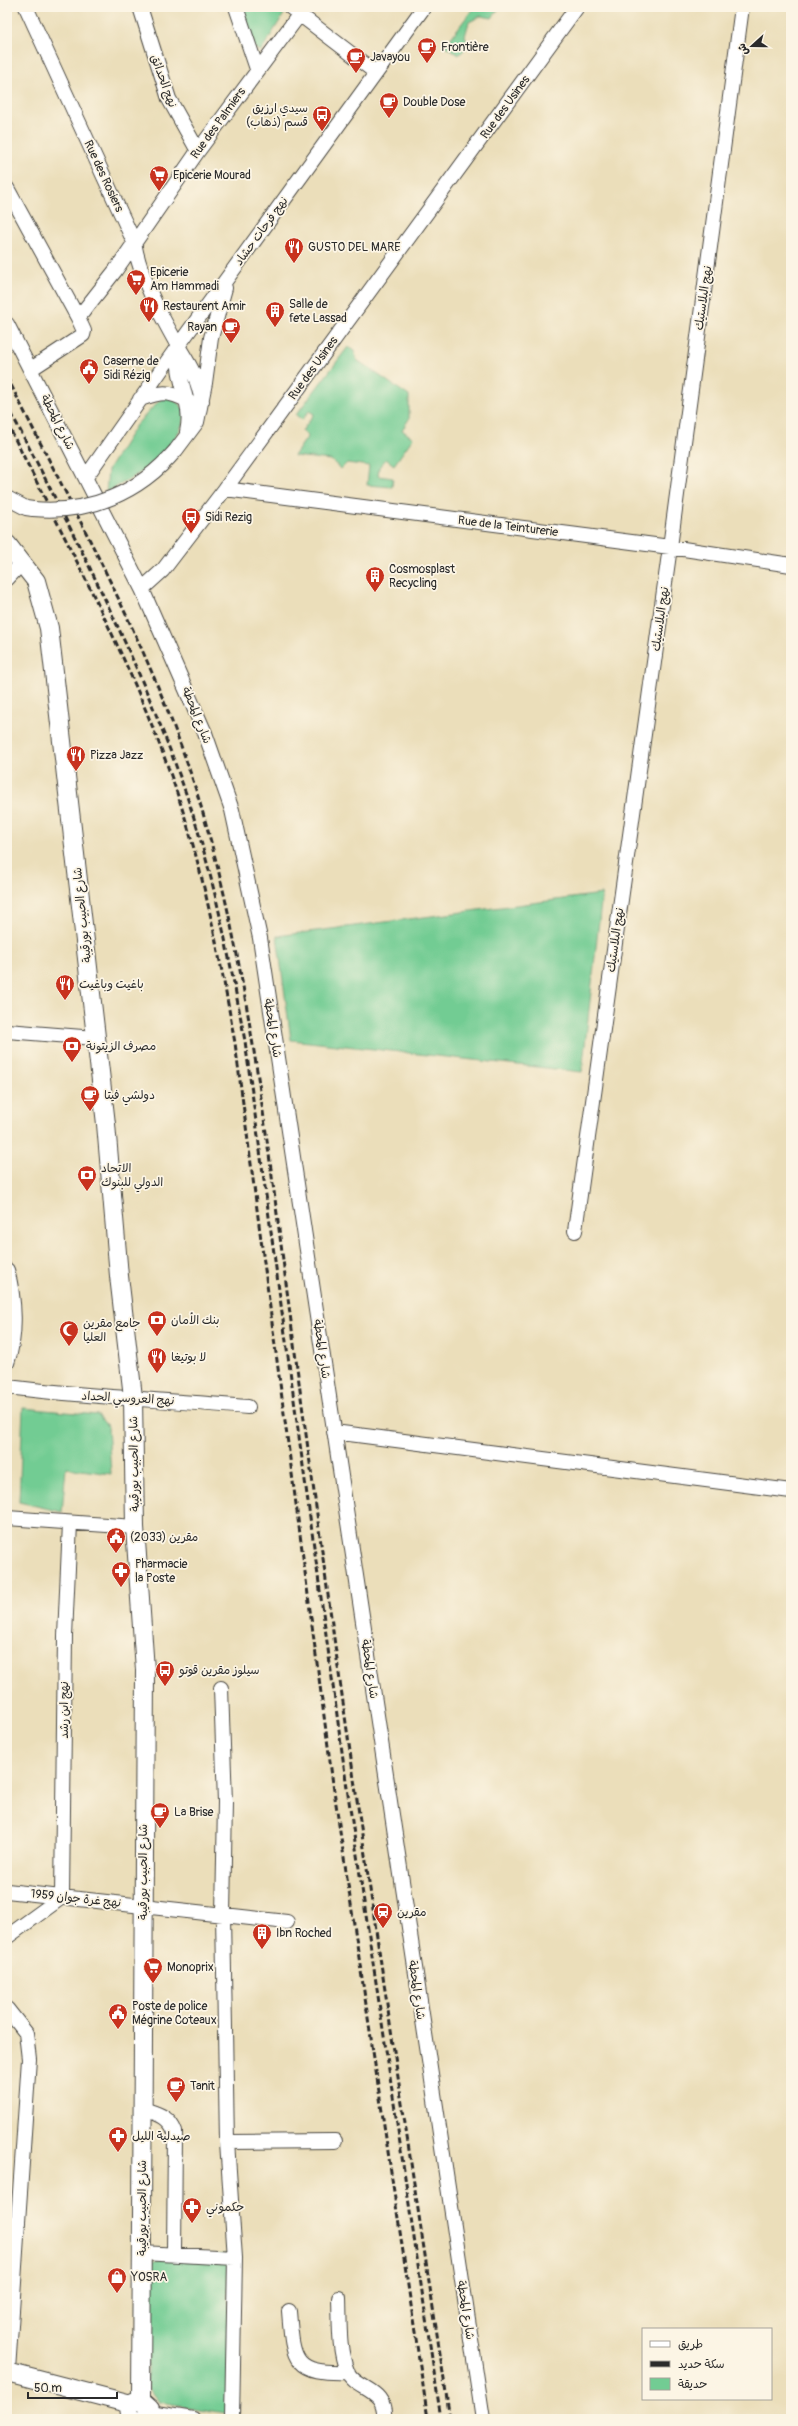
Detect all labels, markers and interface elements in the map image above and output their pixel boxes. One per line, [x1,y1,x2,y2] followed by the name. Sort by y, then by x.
[732,26,772,66] north arrow
[416,36,438,64] cafe icon: Frontière
[441,40,489,55] place label: Frontière
[735,41,751,57] text: ش
[345,46,367,74] cafe icon: Javayou
[370,50,410,65] place label: Javayou
[146,53,180,110] street label: نهج الحدائق
[477,72,534,142] street label: Rue des Usines
[188,84,250,162] street label: Rue des Palmiers
[378,91,400,119] cafe icon: Double Dose
[403,95,466,110] place label: Double Dose
[246,101,308,131] place label: سيدي ارزيق قسم (ذهاب)
[311,104,333,132] bus stop icon: سيدي ارزيق قسم (ذهاب)
[80,138,127,215] street label: Rue des Rosiers
[148,164,170,192] supermarket icon: Epicerie Mourad
[173,168,251,183] place label: Epicerie Mourad
[231,194,292,269] street label: نهج فرحات حشاد
[283,236,305,264] restaurant icon: GUSTO DEL MARE
[308,240,401,255] place label: GUSTO DEL MARE
[150,265,219,294] place label: Epicerie Am Hammadi
[692,265,716,332] street label: نهج البلاستيك
[125,268,147,296] supermarket icon: Epicerie Am Hammadi
[138,295,160,323] restaurant icon: Restaurent Amir
[289,297,347,326] place label: Salle de fete Lassad
[163,299,247,314] place label: Restaurent Amir
[264,300,286,328] building icon: Salle de fete Lassad
[220,316,242,344] cafe icon: Rayan
[187,320,217,335] place label: Rayan
[285,333,342,403] street label: Rue des Usines
[103,354,159,383] place label: Caserne de Sidi Rézig
[78,357,100,385] public building icon: Caserne de Sidi Rézig
[36,392,78,453] street label: شارع المحطة
[180,506,202,534] bus stop icon: Sidi Rezig
[205,510,252,525] place label: Sidi Rezig
[457,513,559,540] street label: Rue de la Teinturerie
[389,562,455,591] place label: Cosmosplast Recycling
[364,565,386,593] building icon: Cosmosplast Recycling
[649,586,673,653] street label: نهج البلاستيك
[177,685,215,746] street label: شارع المحطة
[65,744,87,772] restaurant icon: Pizza Jazz
[90,748,143,763] place label: Pizza Jazz
[70,866,96,963] street label: شارع الحبيب بورقيبة
[604,907,628,974] street label: نهج البلاستيك
[54,973,76,1001] restaurant icon: باغيت وباغيت
[79,977,144,992] place label: باغيت وباغيت
[259,997,285,1059] street label: شارع المحطة
[61,1035,83,1063] bank icon: مصرف الزيتونة
[86,1039,156,1054] place label: مصرف الزيتونة
[79,1084,101,1112] cafe icon: دولشي فيتا
[104,1088,155,1106] place label: دولشي فيتا
[101,1161,163,1193] place label: الاتحاد الدولي للبنوك
[76,1164,98,1192] bank icon: الاتحاد الدولي للبنوك
[146,1309,168,1337] bank icon: بنك الأمان
[171,1312,220,1328] place label: بنك الأمان
[83,1316,141,1345] place label: جامع مقرين العليا
[309,1318,333,1380] street label: شارع المحطة
[58,1319,80,1347] mosque icon: جامع مقرين العليا
[146,1346,168,1374] restaurant icon: لا بوتيغا
[171,1350,206,1365] place label: لا بوتيغا
[81,1389,175,1411] street label: نهج العروسي الحداد
[126,1416,144,1512] street label: شارع الحبيب بورقيبة
[105,1526,127,1554] public building icon: مقرين (2033)
[130,1530,198,1545] place label: مقرين (2033)
[135,1557,188,1586] place label: Pharmacie la Poste
[110,1560,132,1588] pharmacy icon: Pharmacie la Poste
[357,1638,381,1700] street label: شارع المحطة
[154,1659,176,1687] bus stop icon: سيلوز مقرين قوتو
[178,1663,260,1678] place label: سيلوز مقرين قوتو
[57,1681,73,1739] street label: نهج ابن رشد
[149,1801,171,1829] cafe icon: La Brise
[174,1805,214,1820] place label: La Brise
[136,1824,152,1920] street label: شارع الحبيب بورقيبة
[30,1886,122,1912] street label: نهج غرة جوان 1959
[372,1901,394,1929] station icon: مقرين
[397,1905,426,1920] place label: مقرين
[251,1922,273,1950] building icon: Ibn Roched
[276,1926,332,1941] place label: Ibn Roched
[142,1956,164,1984] supermarket icon: Monoprix
[404,1959,428,2021] street label: شارع المحطة
[167,1960,214,1975] place label: Monoprix
[132,1999,217,2028] place label: Poste de police Mégrine Coteaux
[107,2002,129,2030] public building icon: Poste de police Mégrine Coteaux
[165,2075,187,2103] cafe icon: Tanit
[190,2079,215,2094] place label: Tanit
[107,2125,129,2153] pharmacy icon: صيدلية الليل
[132,2129,190,2144] place label: صيدلية الليل
[135,2160,151,2256] street label: شارع الحبيب بورقيبة
[181,2196,203,2224] pharmacy icon: حكموني
[206,2200,244,2218] place label: حكموني
[106,2266,128,2294] shop icon: YOSRA
[130,2270,168,2285] place label: YOSRA
[452,2279,478,2341] street label: شارع المحطة
[642,2328,772,2400] legend
[678,2337,703,2352] text: طريق
[678,2357,725,2372] text: سكة حديد
[28,2374,117,2400] scale bar
[678,2377,707,2392] text: حديقة
[34,2381,62,2396] text: 50 m

